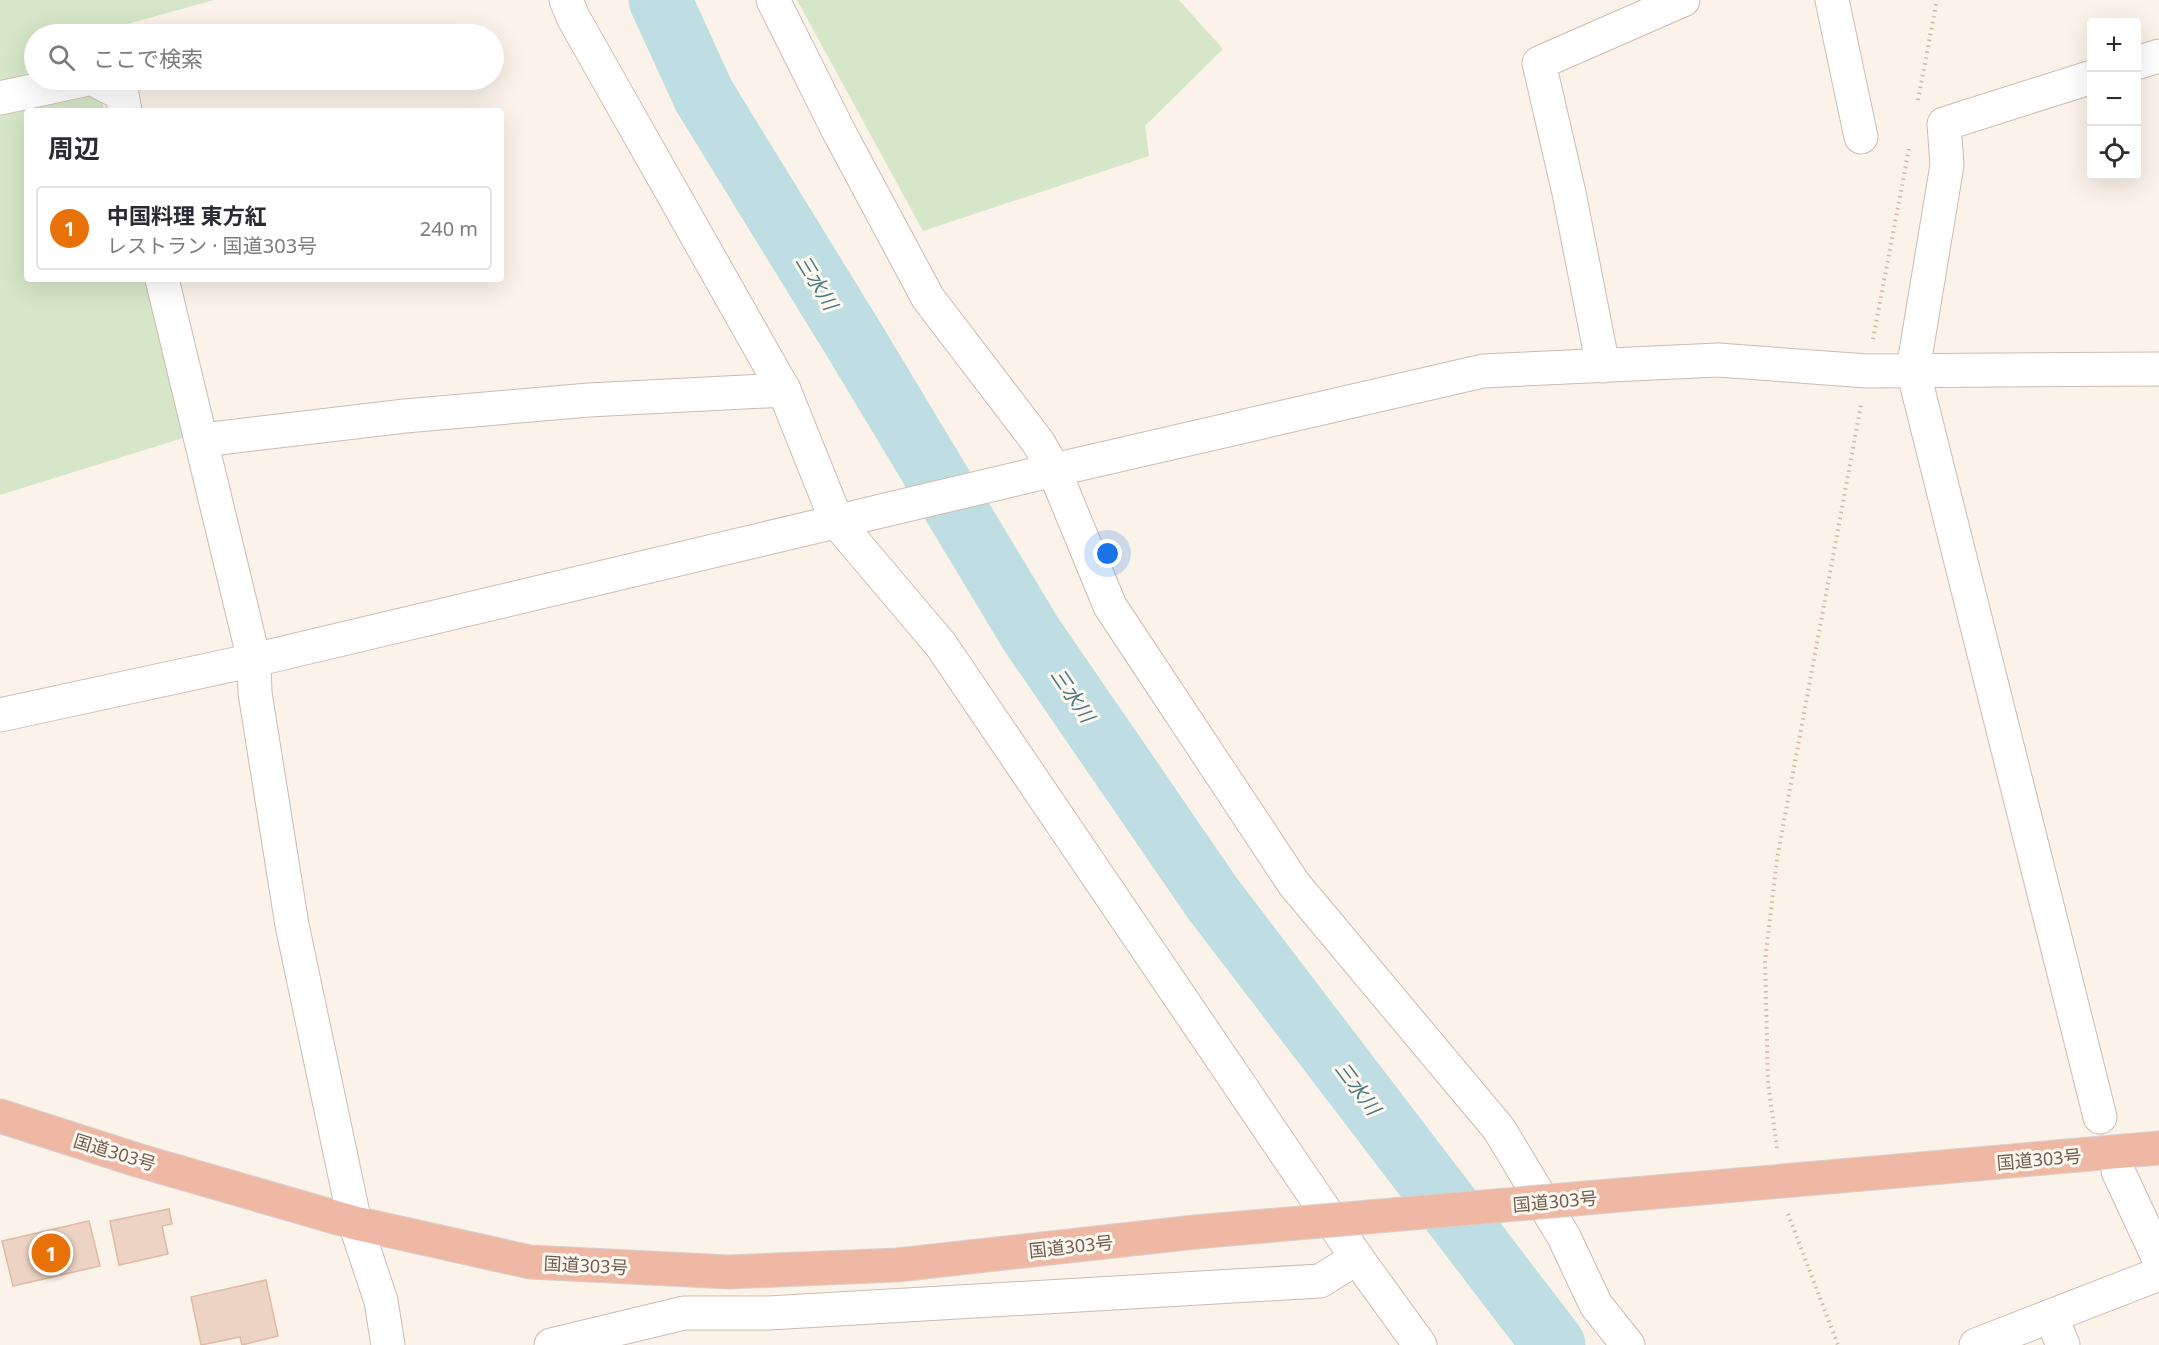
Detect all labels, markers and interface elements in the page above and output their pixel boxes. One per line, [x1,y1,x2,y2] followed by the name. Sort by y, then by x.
[2087,18,2141,180] map controls
[2087,18,2141,72] button: +
[24,24,504,90] search box
[45,41,78,74] icon: search
[93,43,203,73] text: ここで検索
[2087,72,2141,126] button: −
[2087,126,2141,180] button: locate
[48,130,100,166] text: 周辺
[107,200,267,230] text: 中国料理 東方紅
[64,215,75,242] text: 1
[420,215,478,242] text: 240 m
[107,232,317,259] text: レストラン · 国道303号
[790,249,845,316] water label: 三水川
[1093,539,1122,568] your location
[1045,663,1102,729] water label: 三水川
[1329,1056,1388,1122] water label: 三水川
[71,1128,159,1176] street label: 国道303号
[1996,1143,2082,1175] street label: 国道303号
[1512,1185,1598,1217] street label: 国道303号
[32,1230,70,1276] pin: 1
[1028,1230,1114,1262] street label: 国道303号
[543,1251,629,1279] street label: 国道303号

